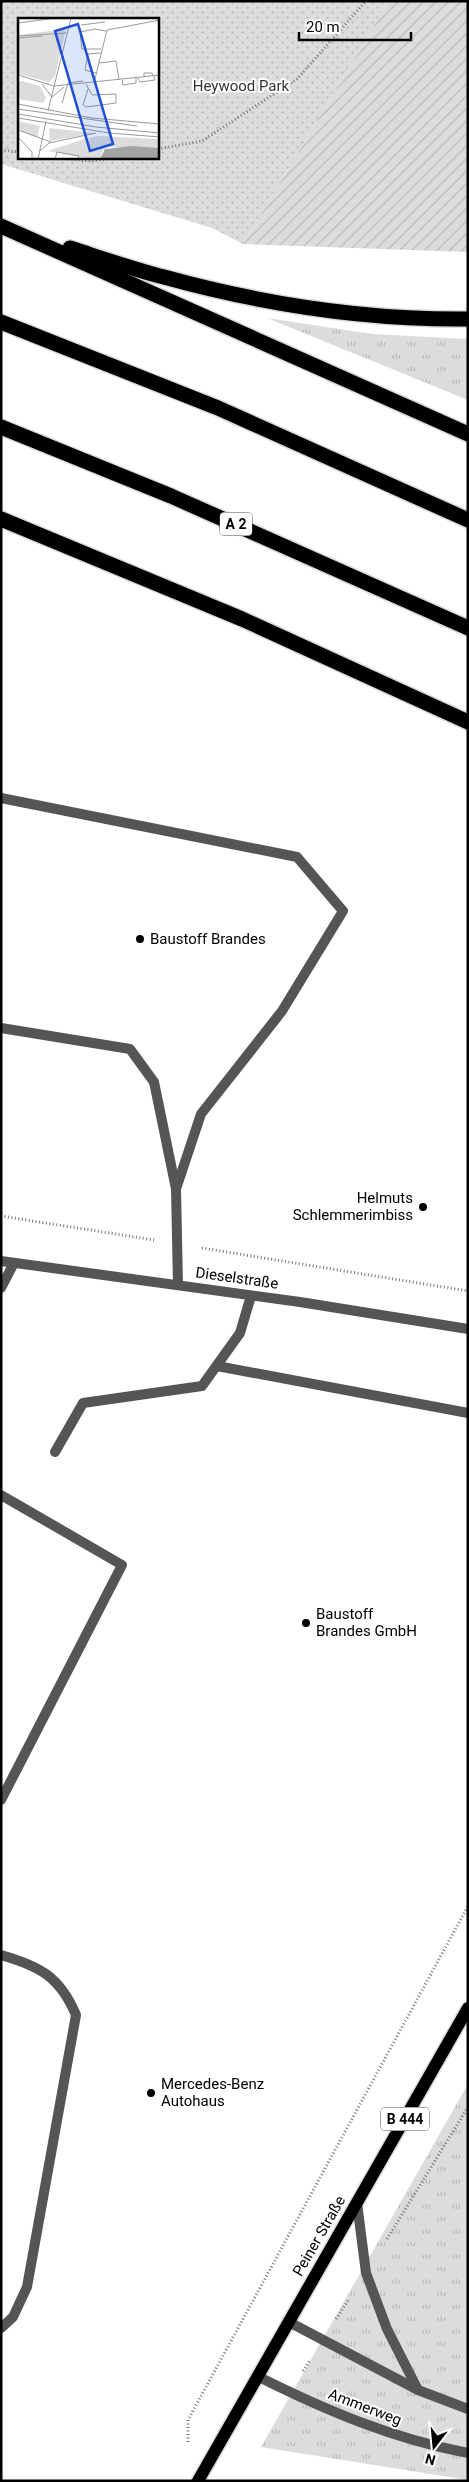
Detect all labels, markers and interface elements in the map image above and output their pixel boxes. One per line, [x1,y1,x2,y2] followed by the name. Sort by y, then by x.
[299,10,412,42] scale bar
[18,18,159,159] inset map
[306,18,340,36] text: 20 m
[193,77,290,95] park label: Heywood Park
[220,512,252,536] road number: A 2
[150,930,266,948] place label: Baustoff Brandes
[134,933,146,945] marker: Baustoff Brandes
[293,1189,413,1224] place label: Helmuts Schlemmerimbiss
[417,1201,429,1213] marker: Helmuts Schlemmerimbiss
[195,1263,280,1293] street label: Dieselstraße
[316,1605,417,1640] place label: Baustoff Brandes GmbH
[300,1617,312,1629] marker: Baustoff Brandes GmbH
[161,2075,264,2110] place label: Mercedes-Benz Autohaus
[145,2087,157,2099] marker: Mercedes-Benz Autohaus
[381,2108,429,2130] road number: B 444
[289,2193,349,2279] street label: Peiner Straße
[326,2385,404,2429] street label: Ammerweg
[409,2422,459,2472] north arrow
[423,2450,437,2469] text: N

